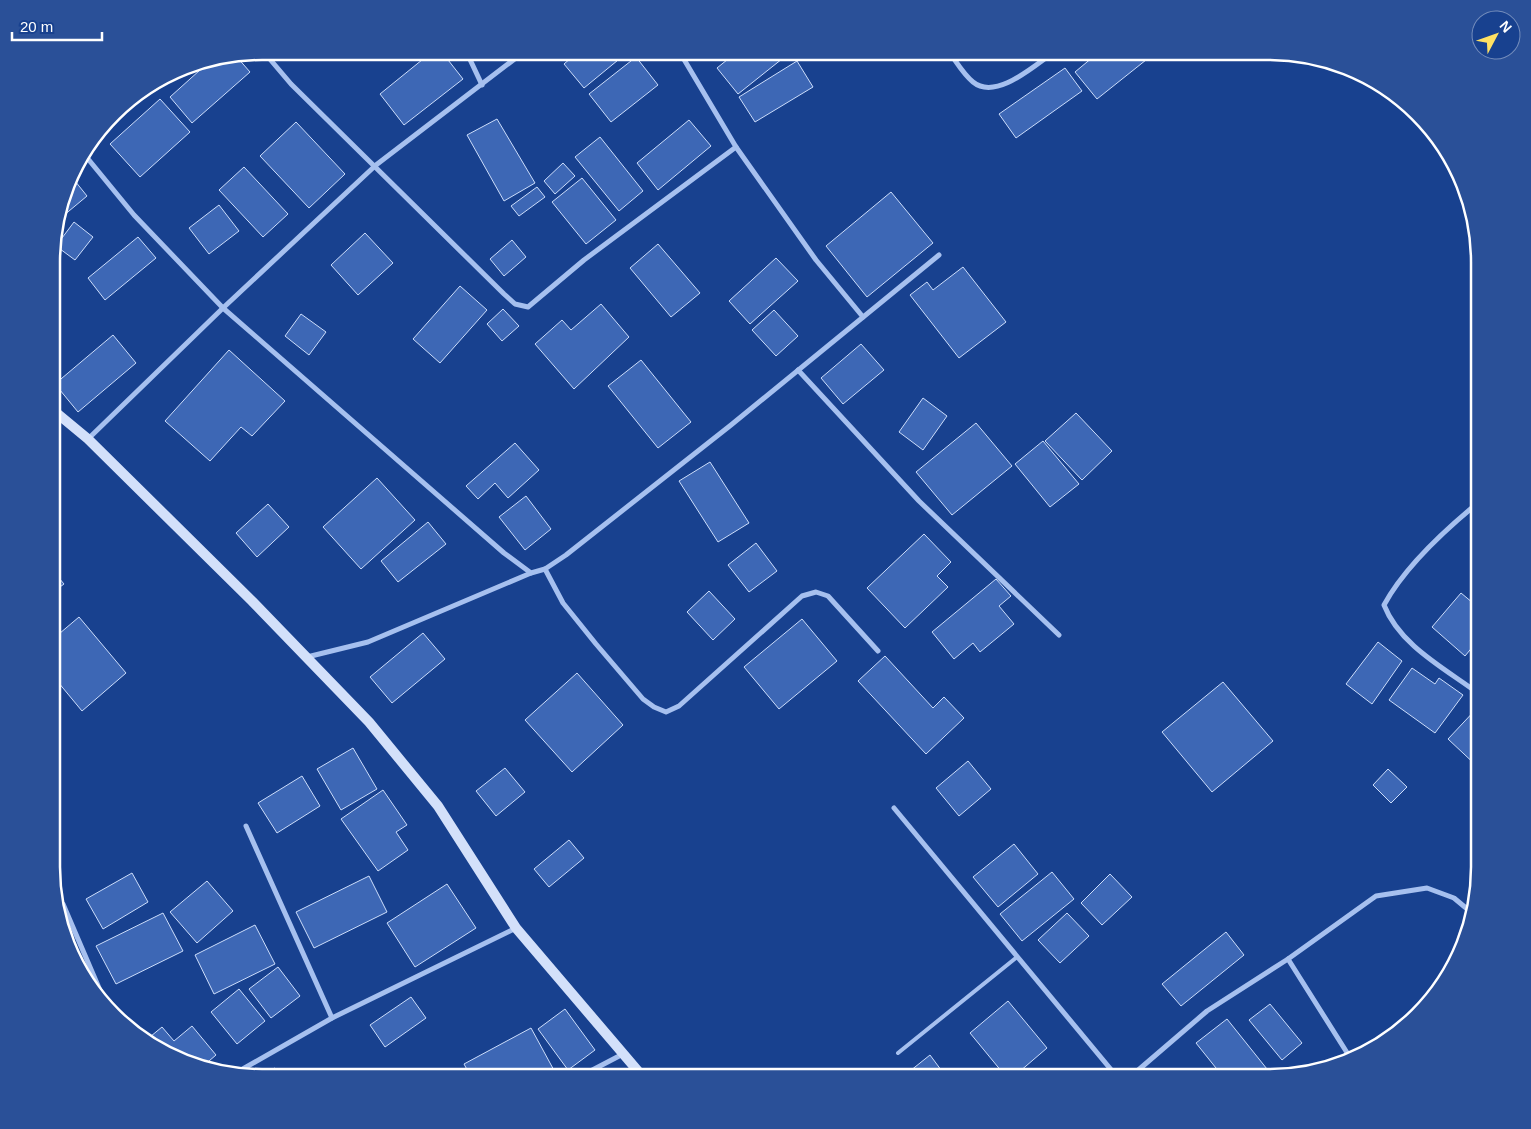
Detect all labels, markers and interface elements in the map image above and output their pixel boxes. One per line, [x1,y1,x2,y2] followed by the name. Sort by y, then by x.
[12,10,102,42] scale bar
[1471,10,1521,60] north arrow
[1496,17,1515,36] text: N
[20,18,53,35] text: 20 m

